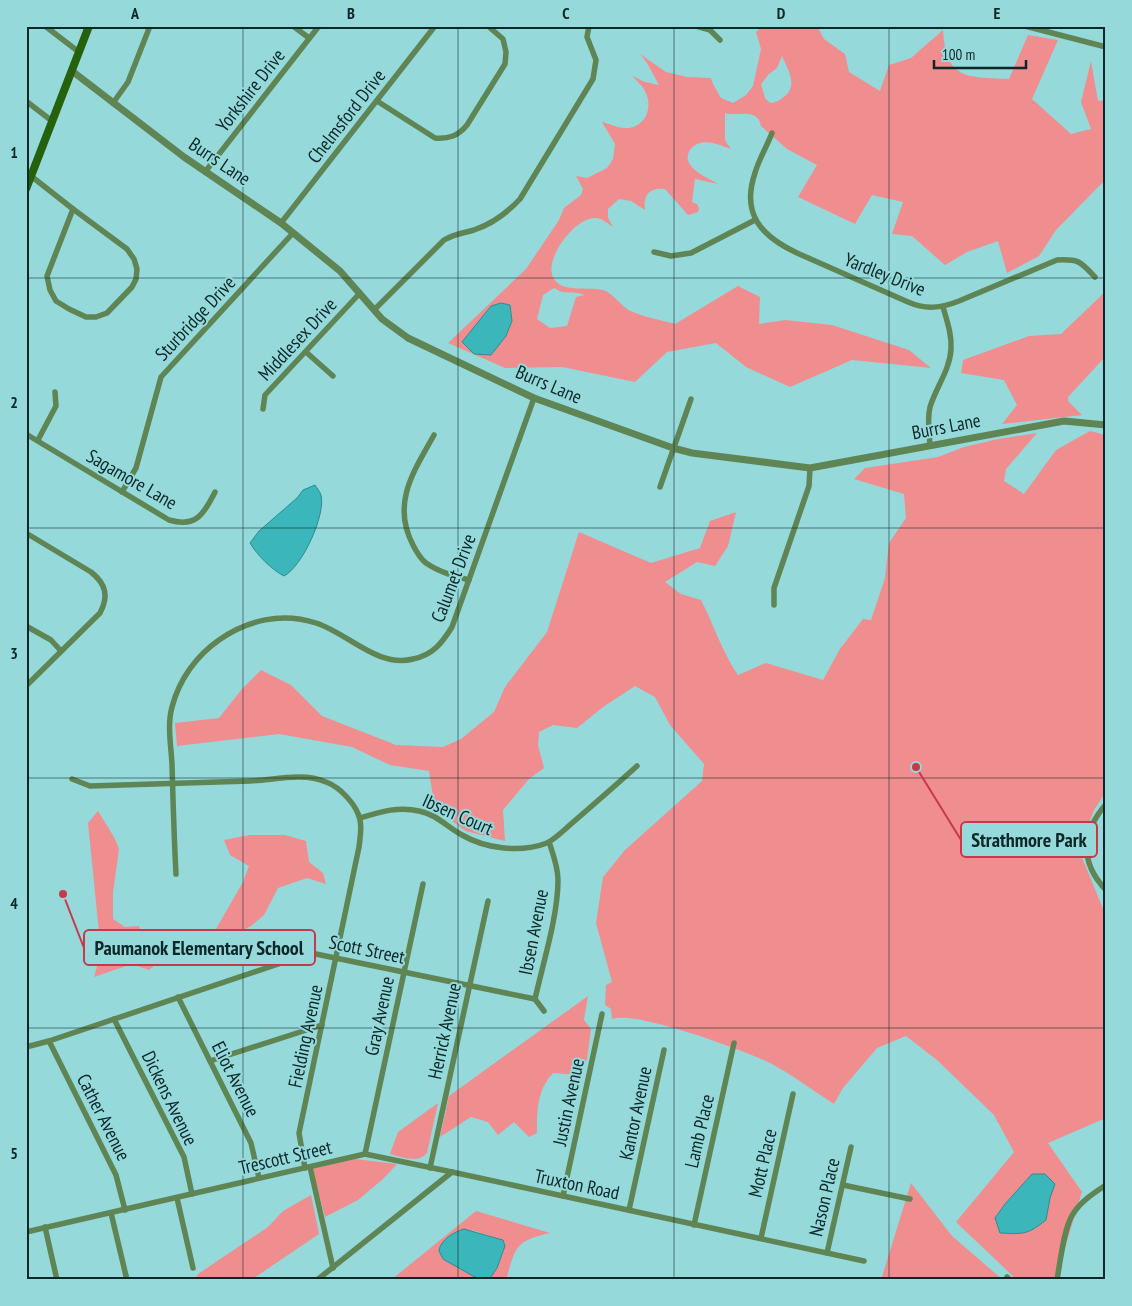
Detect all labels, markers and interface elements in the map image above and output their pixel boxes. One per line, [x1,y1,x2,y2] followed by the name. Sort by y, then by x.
[130,3,140,23] text: A
[347,3,355,23] text: B
[562,3,570,23] text: C
[777,3,786,23] text: D
[994,3,1001,23] text: E
[934,38,1027,70] scale bar
[210,44,290,136] street label: Yorkshire Drive
[942,45,975,64] text: 100 m
[302,64,390,168] street label: Chelmsford Drive
[184,132,256,190] street label: Burrs Lane
[10,142,18,162] text: 1
[841,247,929,301] street label: Yardley Drive
[150,270,240,365] street label: Sturbridge Drive
[252,292,342,386] street label: Middlesex Drive
[512,359,586,409] street label: Burrs Lane
[10,392,18,412] text: 2
[910,408,983,444] street label: Burrs Lane
[82,443,182,515] street label: Sagamore Lane
[425,530,481,626] street label: Calumet Drive
[10,643,18,663] text: 3
[419,788,498,840] street label: Ibsen Court
[961,822,1097,857] callout: Strathmore Park
[971,827,1088,853] text: Strathmore Park
[513,887,553,977] street label: Ibsen Avenue
[10,893,18,913] text: 4
[327,929,408,969] street label: Scott Street
[84,930,315,965] callout: Paumanok Elementary School
[94,935,304,961] text: Paumanok Elementary School
[359,974,399,1058] street label: Gray Avenue
[422,981,466,1081] street label: Herrick Avenue
[282,982,328,1090] street label: Fielding Avenue
[207,1037,265,1121] street label: Eliot Avenue
[137,1047,203,1149] street label: Dickens Avenue
[547,1056,589,1149] street label: Justin Avenue
[613,1064,657,1162] street label: Kantor Avenue
[72,1070,136,1165] street label: Cather Avenue
[679,1092,719,1170] street label: Lamb Place
[742,1126,782,1200] street label: Mott Place
[236,1134,335,1179] street label: Trescott Street
[10,1143,18,1163] text: 5
[803,1155,845,1239] street label: Nason Place
[532,1163,622,1205] street label: Truxton Road

